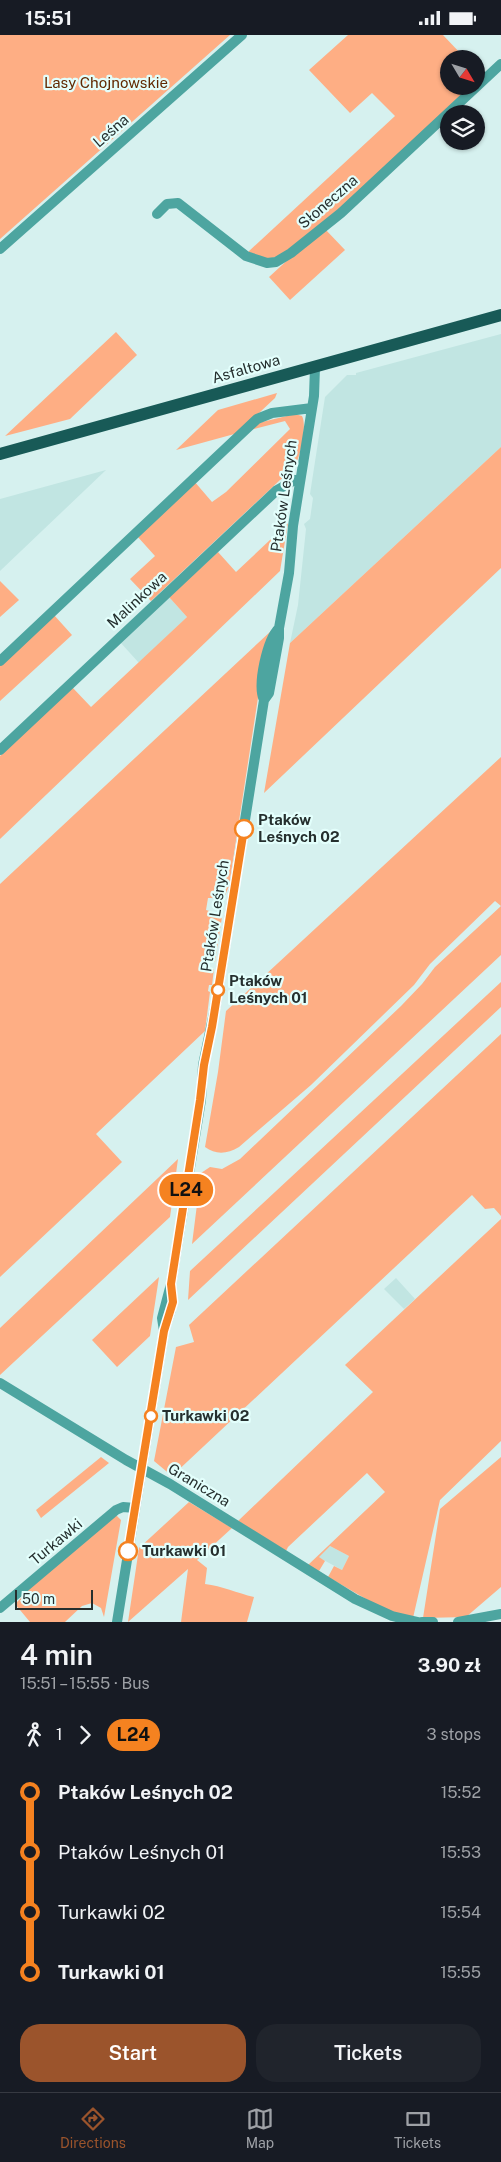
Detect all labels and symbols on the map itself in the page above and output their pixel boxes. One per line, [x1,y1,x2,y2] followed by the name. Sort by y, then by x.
[440,50,485,95] north arrow
[44,74,168,91] park label: Lasy Chojnowskie
[89,111,132,151] street label: Leśna
[295,171,361,232] street label: Słoneczna
[210,351,282,386] street label: Asfaltowa
[267,439,300,553] street label: Ptaków Leśnych
[104,568,170,631] street label: Malinkowa
[258,811,340,845] place label: Ptaków Leśnych 02
[234,819,254,839] marker: Ptaków Leśnych 02
[197,859,232,973] street label: Ptaków Leśnych
[229,972,307,1006] place label: Ptaków Leśnych 01
[211,983,225,997] marker: Ptaków Leśnych 01
[157,1174,215,1206] line badge: L24
[162,1407,249,1424] place label: Turkawki 02
[144,1409,158,1423] marker: Turkawki 02
[165,1459,233,1510] street label: Graniczna
[26,1515,85,1568] street label: Turkawki
[118,1541,138,1561] marker: Turkawki 01
[142,1542,226,1559] place label: Turkawki 01
[15,1587,92,1610] scale bar

